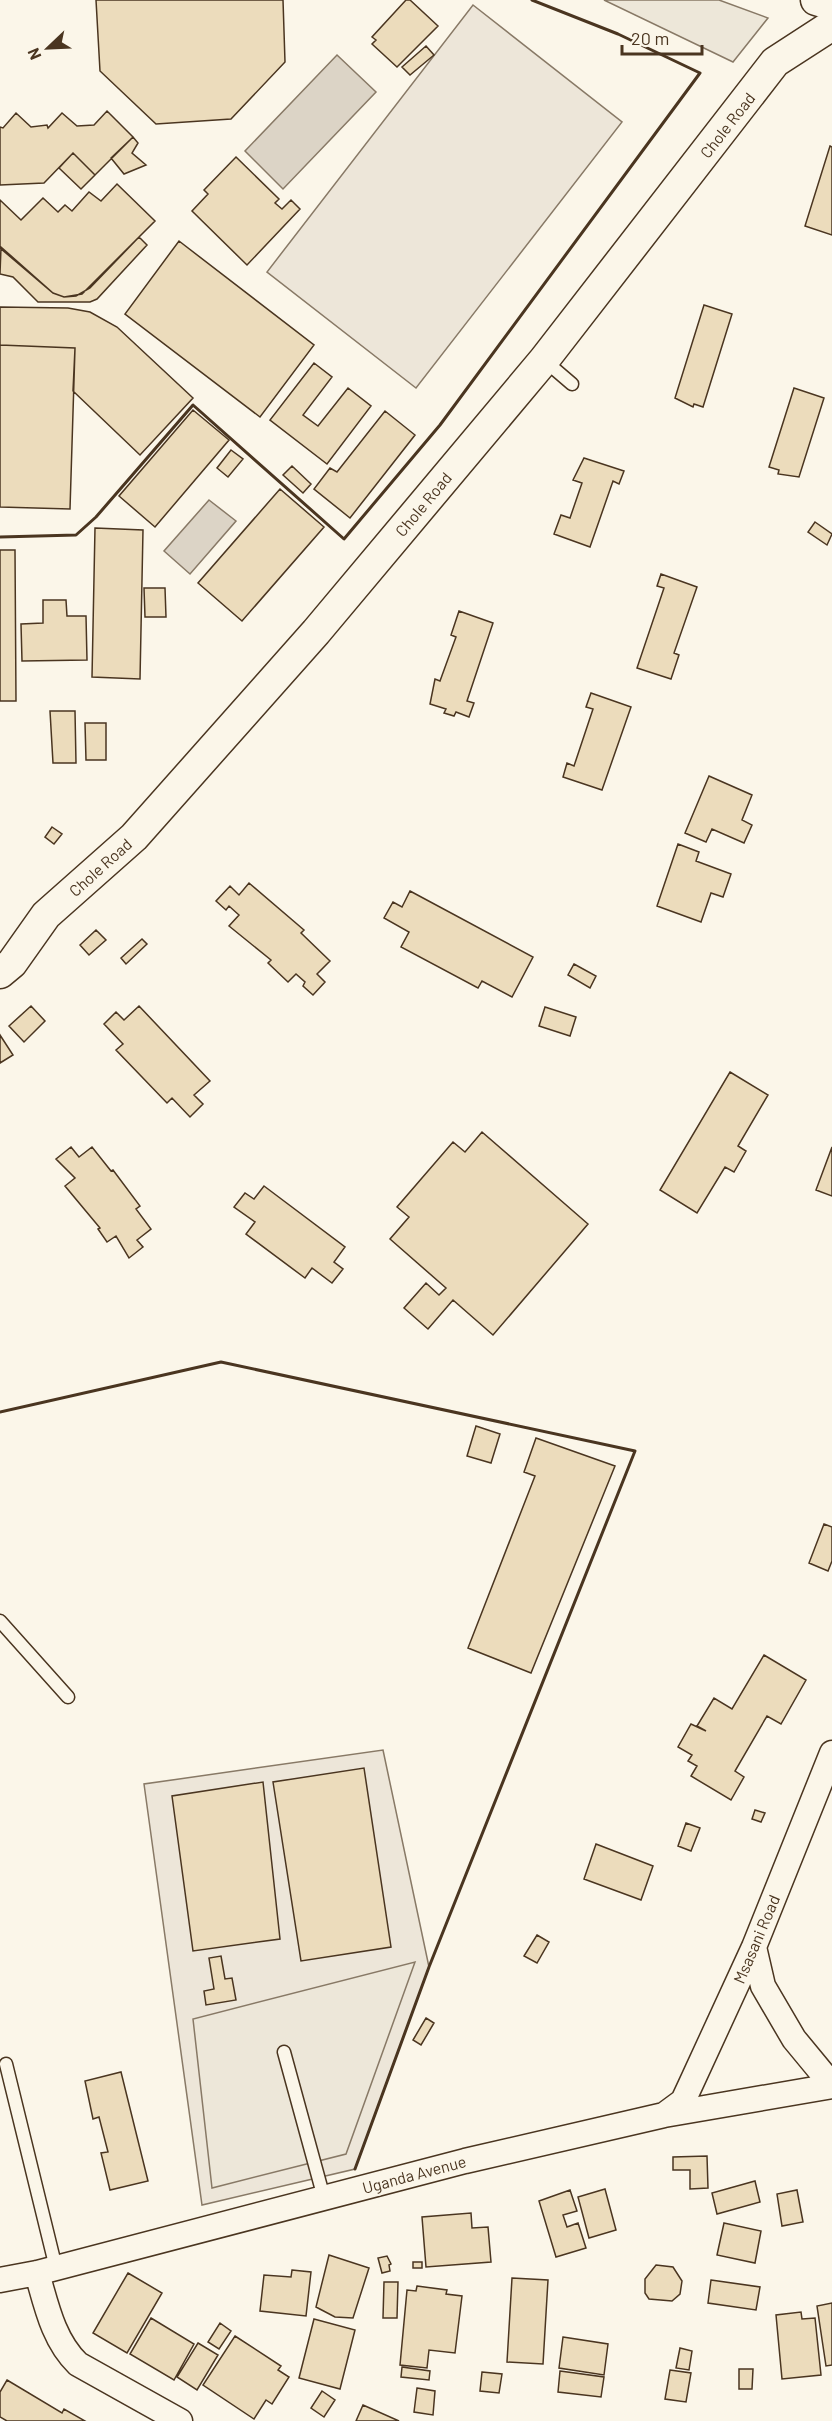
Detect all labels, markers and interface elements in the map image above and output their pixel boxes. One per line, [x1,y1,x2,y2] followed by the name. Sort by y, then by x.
[18,18,78,78] north arrow
[622,18,702,56] scale bar
[631,27,669,49] text: 20 m
[23,45,45,63] text: N
[696,89,758,161] street label: Chole Road
[391,468,455,540] street label: Chole Road
[65,834,135,900] street label: Chole Road
[729,1892,783,1986] street label: Msasani Road
[360,2151,468,2197] street label: Uganda Avenue

